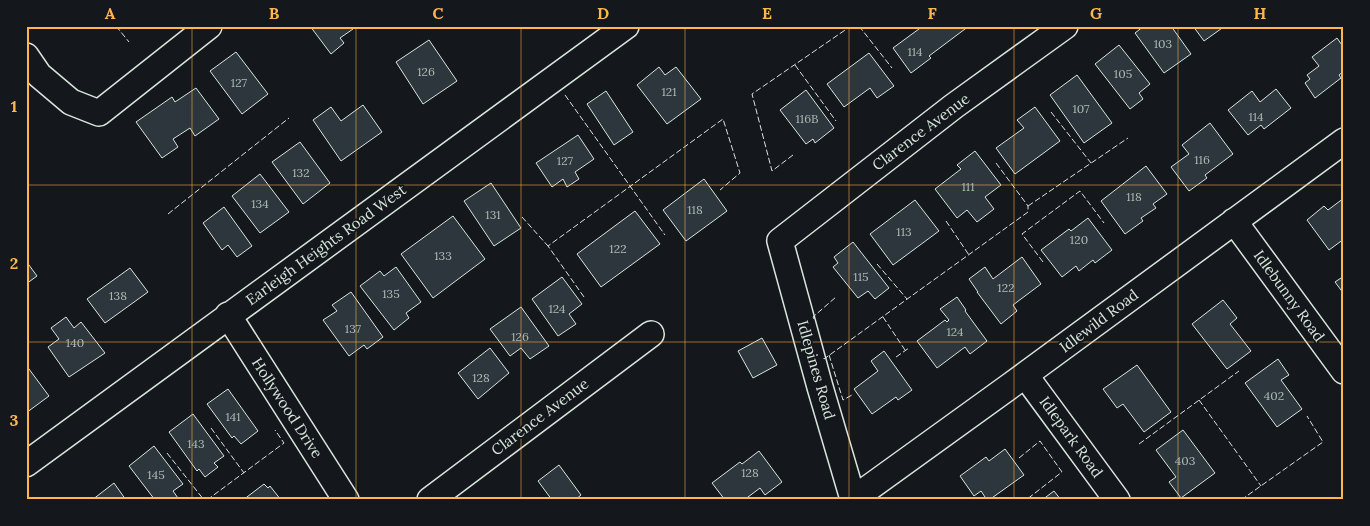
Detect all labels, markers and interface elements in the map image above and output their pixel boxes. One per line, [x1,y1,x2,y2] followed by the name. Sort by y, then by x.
[105,3,116,23] text: A
[269,3,280,23] text: B
[432,3,444,23] text: C
[597,3,609,23] text: D
[762,3,772,23] text: E
[927,3,937,23] text: F
[1090,3,1102,23] text: G
[1254,3,1267,23] text: H
[1154,36,1173,51] house number: 103
[907,44,923,59] house number: 114
[417,64,435,79] house number: 126
[1114,66,1132,81] house number: 105
[231,75,248,90] house number: 127
[661,84,677,99] house number: 121
[868,89,973,174] street label: Clarence Avenue
[11,96,17,116] text: 1
[1072,101,1090,116] house number: 107
[1248,109,1264,124] house number: 114
[795,111,819,126] house number: 116B
[1194,152,1210,167] house number: 116
[557,153,574,168] house number: 127
[292,165,310,180] house number: 132
[961,179,975,194] house number: 111
[242,180,410,309] street label: Earleigh Heights Road West
[1126,189,1142,204] house number: 118
[251,196,269,211] house number: 134
[687,202,703,217] house number: 118
[485,207,501,222] house number: 131
[896,224,912,239] house number: 113
[1070,232,1088,247] house number: 120
[609,241,627,256] house number: 122
[1250,246,1329,345] street label: Idlebunny Road
[434,248,452,263] house number: 133
[10,253,18,273] text: 2
[853,269,869,284] house number: 115
[997,280,1015,295] house number: 122
[1056,285,1142,356] street label: Idlewild Road
[382,286,400,301] house number: 135
[109,288,127,303] house number: 138
[548,301,566,316] house number: 124
[793,318,840,422] street label: Idlepines Road
[345,321,362,336] house number: 137
[946,324,964,339] house number: 124
[511,329,529,344] house number: 126
[66,335,84,350] house number: 140
[248,354,327,462] street label: Hollywood Drive
[472,370,490,385] house number: 128
[487,374,592,459] street label: Clarence Avenue
[1264,388,1284,403] house number: 402
[1036,392,1107,481] street label: Idlepark Road
[225,409,241,424] house number: 141
[10,410,19,430] text: 3
[187,436,205,451] house number: 143
[1175,453,1196,468] house number: 403
[741,465,759,480] house number: 128
[147,467,165,482] house number: 145

